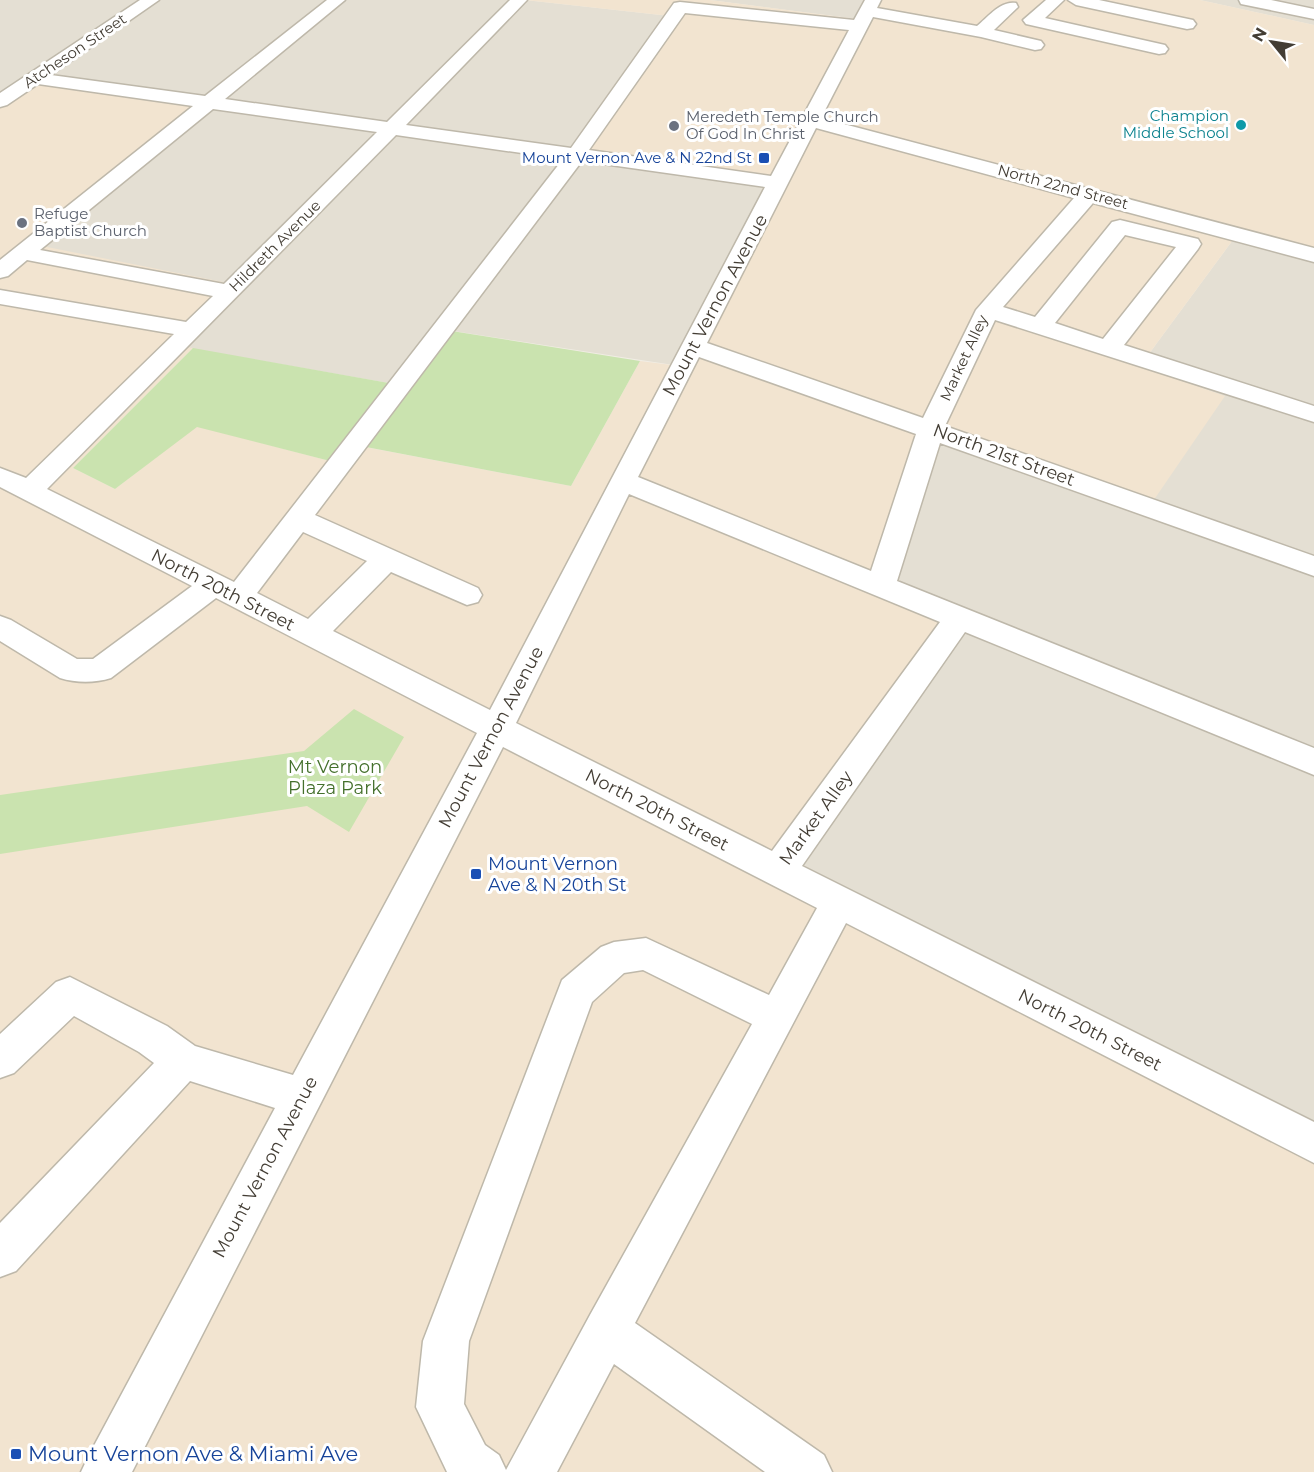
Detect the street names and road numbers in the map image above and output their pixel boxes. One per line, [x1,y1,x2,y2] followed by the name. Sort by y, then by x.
[20,9,130,92] street label: Atcheson Street
[996,160,1131,213] street label: North 22nd Street
[225,196,325,296] street label: Hildreth Avenue
[658,210,772,400] street label: Mount Vernon Avenue
[935,311,992,404] street label: Market Alley
[930,419,1078,491] street label: North 21st Street
[147,544,299,636] street label: North 20th Street
[434,642,548,832] street label: Mount Vernon Avenue
[581,764,733,856] street label: North 20th Street
[774,766,858,869] street label: Market Alley
[1014,984,1166,1076] street label: North 20th Street
[208,1072,322,1262] street label: Mount Vernon Avenue

